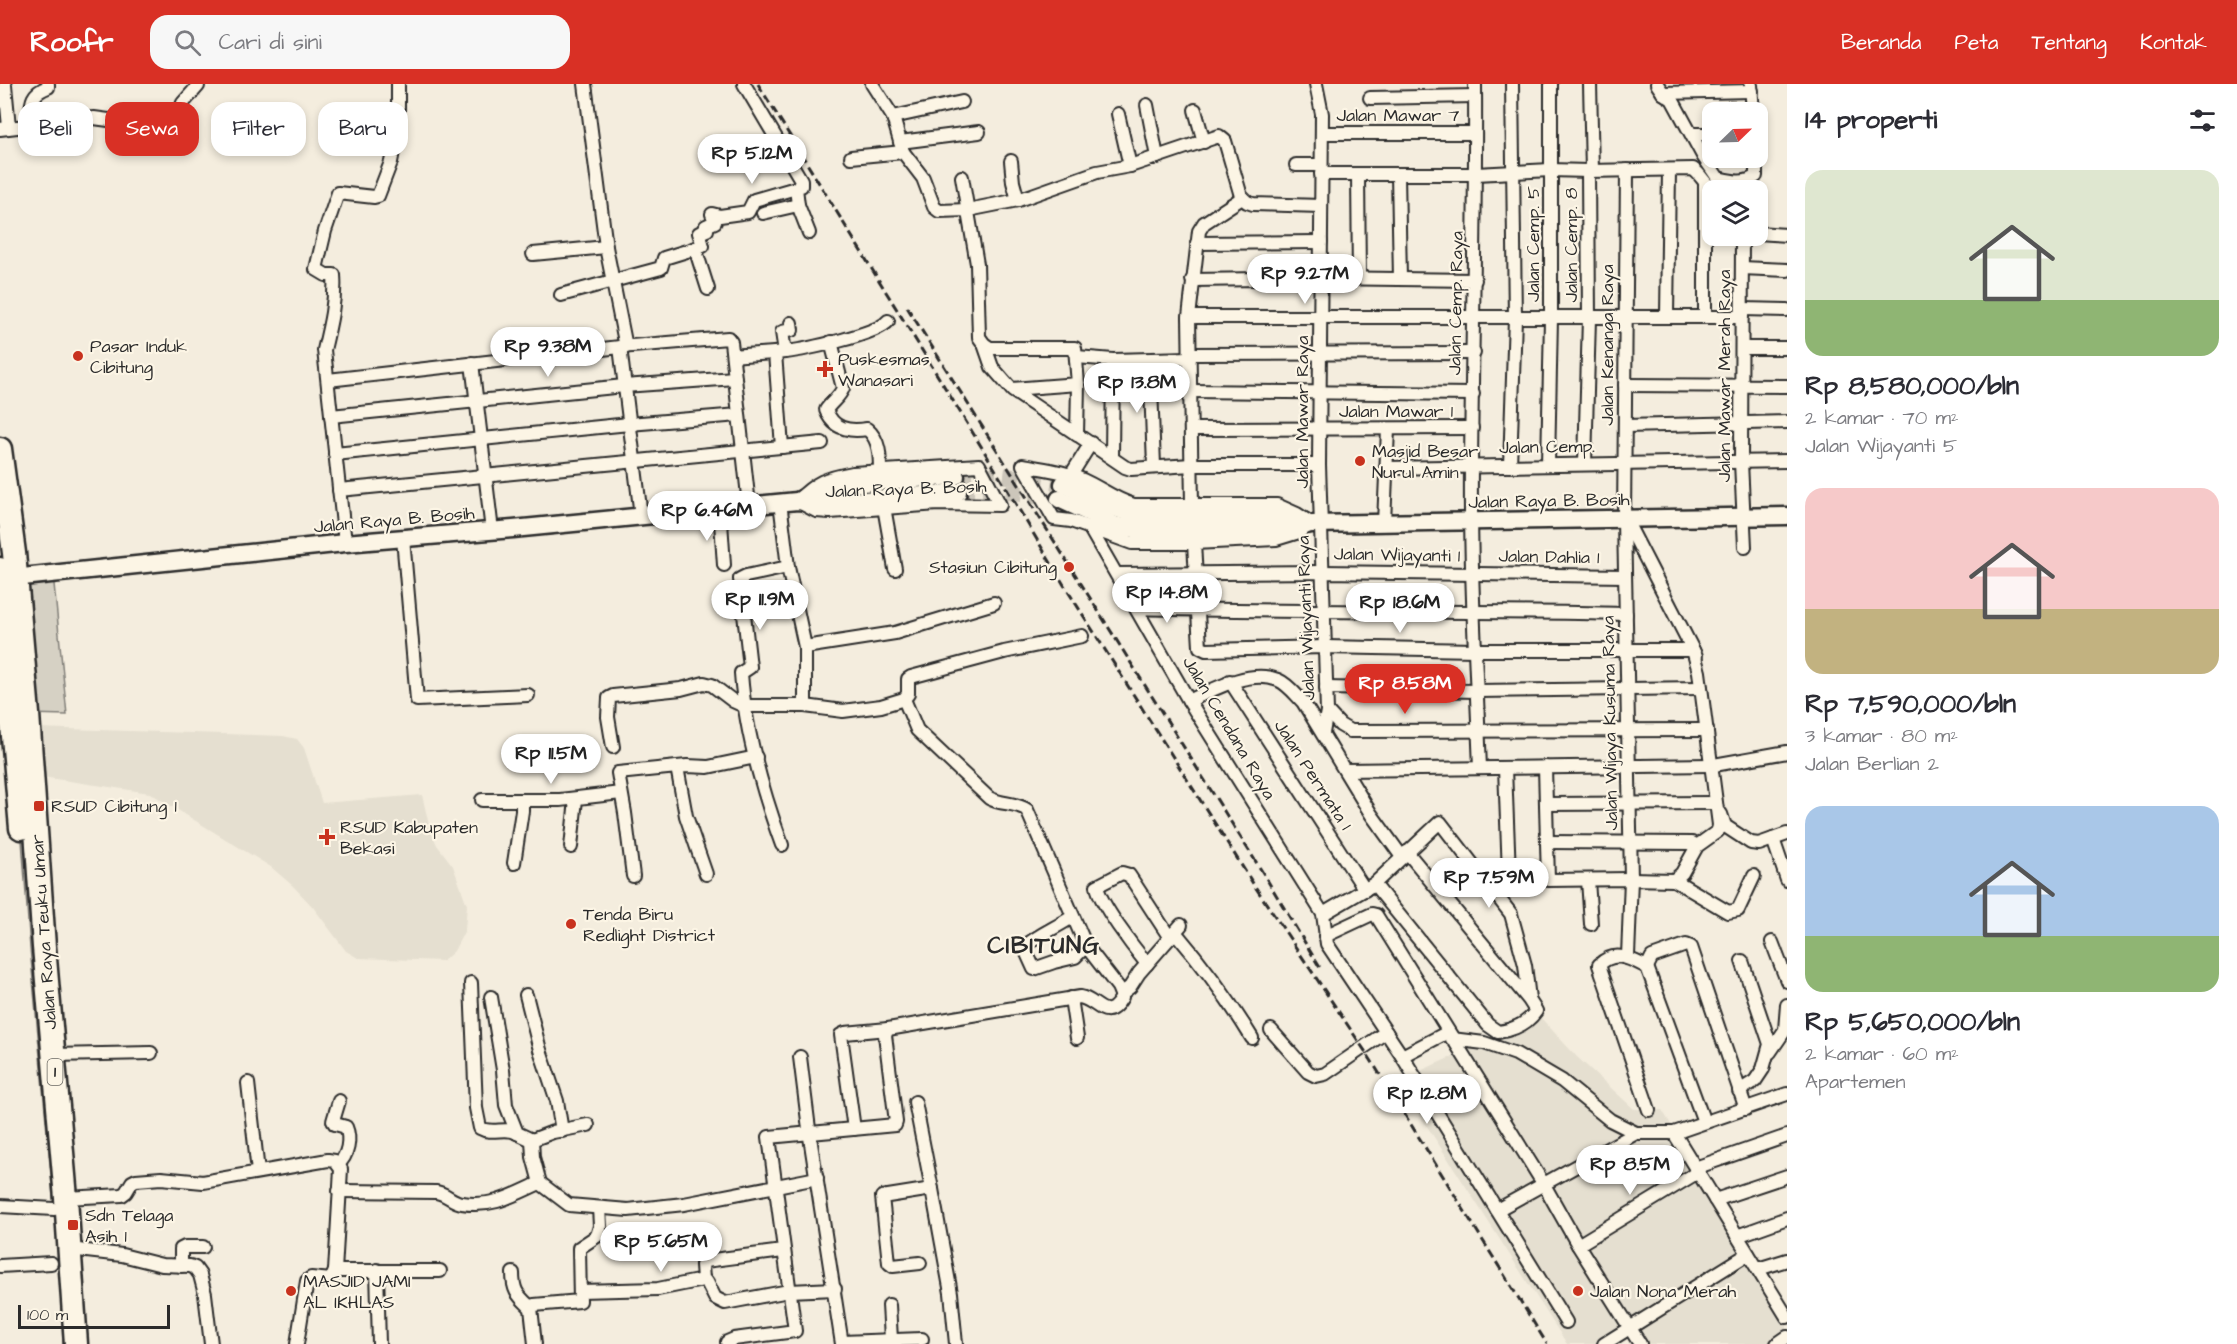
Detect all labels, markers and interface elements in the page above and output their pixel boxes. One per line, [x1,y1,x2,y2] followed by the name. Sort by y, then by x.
[150,15,570,69] search box
[30,23,114,62] text: Roofr
[171,26,204,59] icon: search
[219,27,322,58] text: Cari di sini
[1841,28,1922,57] text: Beranda
[1955,28,1998,57] text: Peta
[2031,28,2107,57] text: Tentang
[2140,28,2207,57] text: Kontak
[18,102,93,156] chip: Beli
[105,102,199,156] chip: Sewa
[211,102,306,156] chip: Filter
[318,102,408,156] chip: Baru
[1702,102,1768,168] north arrow
[1702,102,1768,246] map controls
[1805,102,1937,138] text: 14 properti
[1337,103,1459,128] street label: Jalan Mawar 7
[2186,104,2219,137] icon: filters
[690,134,814,185] pin: Rp 5.12M
[712,139,792,167] text: Rp 5.12M
[1702,180,1768,246] button: layers
[1521,186,1546,302] street label: Jalan Cemp. 5
[1559,187,1584,302] street label: Jalan Cemp. 8
[1958,209,2066,317] icon: home
[1442,231,1471,375] street label: Jalan Cemp. Raya
[1243,254,1367,305] pin: Rp 9.27M
[1261,259,1349,287] text: Rp 9.27M
[1595,264,1621,426] street label: Jalan Kenanga Raya
[1712,270,1738,482] street label: Jalan Mawar Merah Raya
[486,327,610,378] pin: Rp 9.38M
[504,332,592,360] text: Rp 9.38M
[90,334,187,381] place label: Pasar Induk Cibitung
[1290,336,1316,488] street label: Jalan Mawar Raya
[838,347,930,393] place label: Puskesmas Wanasari
[71,349,85,363] marker: Pasar Induk Cibitung
[816,360,834,378] marker: Puskesmas Wanasari
[1075,363,1199,414] pin: Rp 13.8M
[1098,368,1176,396] text: Rp 13.8M
[1805,368,2019,404] text: Rp 8,580,000/bln
[1339,399,1453,424] street label: Jalan Mawar 1
[1805,404,1959,432] text: 2 kamar · 70 m²
[1805,432,1957,460] text: Jalan Wijayanti 5
[1499,434,1595,460] street label: Jalan Cemp.
[1372,439,1478,485] place label: Masjid Besar Nurul Amin
[1353,454,1367,468] marker: Masjid Besar Nurul Amin
[825,474,987,505] street label: Jalan Raya B. Bosih
[1468,487,1630,516] street label: Jalan Raya B. Bosih
[645,491,769,542] pin: Rp 6.46M
[661,496,753,524] text: Rp 6.46M
[313,501,476,540] street label: Jalan Raya B. Bosih
[1958,527,2066,635] icon: home
[1291,535,1322,701] street label: Jalan Wijayanti Raya
[1334,541,1460,570] street label: Jalan Wijayanti 1
[1498,544,1600,570] street label: Jalan Dahlia 1
[929,555,1057,581] place label: Stasiun Cibitung
[1062,560,1076,574] marker: Stasiun Cibitung
[1105,573,1229,624] pin: Rp 14.8M
[1126,578,1208,606] text: Rp 14.8M
[698,580,822,631] pin: Rp 11.9M
[1338,583,1462,634] pin: Rp 18.6M
[725,585,795,613] text: Rp 11.9M
[1360,588,1440,616] text: Rp 18.6M
[1596,615,1625,831] street label: Jalan Wijaya Kusuma Raya
[1175,652,1282,805] street label: Jalan Cendana Raya
[1343,664,1467,715] pin: Rp 8.58M
[1359,669,1451,697] text: Rp 8.58M
[1805,686,2016,722] text: Rp 7,590,000/bln
[1268,715,1358,835] street label: Jalan Permata 1
[1805,722,1958,750] text: 3 kamar · 80 m²
[489,734,613,785] pin: Rp 11.5M
[515,739,587,767] text: Rp 11.5M
[1805,750,1939,778] text: Jalan Berlian 2
[51,794,177,820] place label: RSUD Cibitung 1
[32,799,46,813] marker: RSUD Cibitung 1
[340,815,478,861] place label: RSUD Kabupaten Bekasi
[318,828,336,846] marker: RSUD Kabupaten Bekasi
[25,833,64,1031] street label: Jalan Raya Teuku Umar
[1958,845,2066,953] icon: home
[1427,858,1551,909] pin: Rp 7.59M
[1444,863,1534,891] text: Rp 7.59M
[583,902,716,949] place label: Tenda Biru Redlight District
[564,917,578,931] marker: Tenda Biru Redlight District
[987,929,1101,963] district label: CIBITUNG
[1805,1004,2020,1040] text: Rp 5,650,000/bln
[1805,1040,1959,1068] text: 2 kamar · 60 m²
[48,1059,62,1085] road number: 1
[1805,1068,1905,1096] text: Apartemen
[1365,1074,1489,1125] pin: Rp 12.8M
[1387,1079,1467,1107] text: Rp 12.8M
[1575,1145,1685,1196] pin: Rp 8.5M
[1590,1150,1670,1178] text: Rp 8.5M
[85,1203,173,1249] place label: Sdn Telaga Asih 1
[66,1218,80,1232] marker: Sdn Telaga Asih 1
[599,1222,723,1273] pin: Rp 5.65M
[614,1227,708,1255] text: Rp 5.65M
[303,1269,411,1315] place label: MASJID JAMI AL IKHLAS
[1590,1279,1736,1304] place label: Jalan Nona Merah
[284,1284,298,1298] marker: MASJID JAMI AL IKHLAS
[1571,1284,1585,1298] marker: Jalan Nona Merah
[18,1302,170,1330] scale bar
[27,1304,68,1326] text: 100 m

